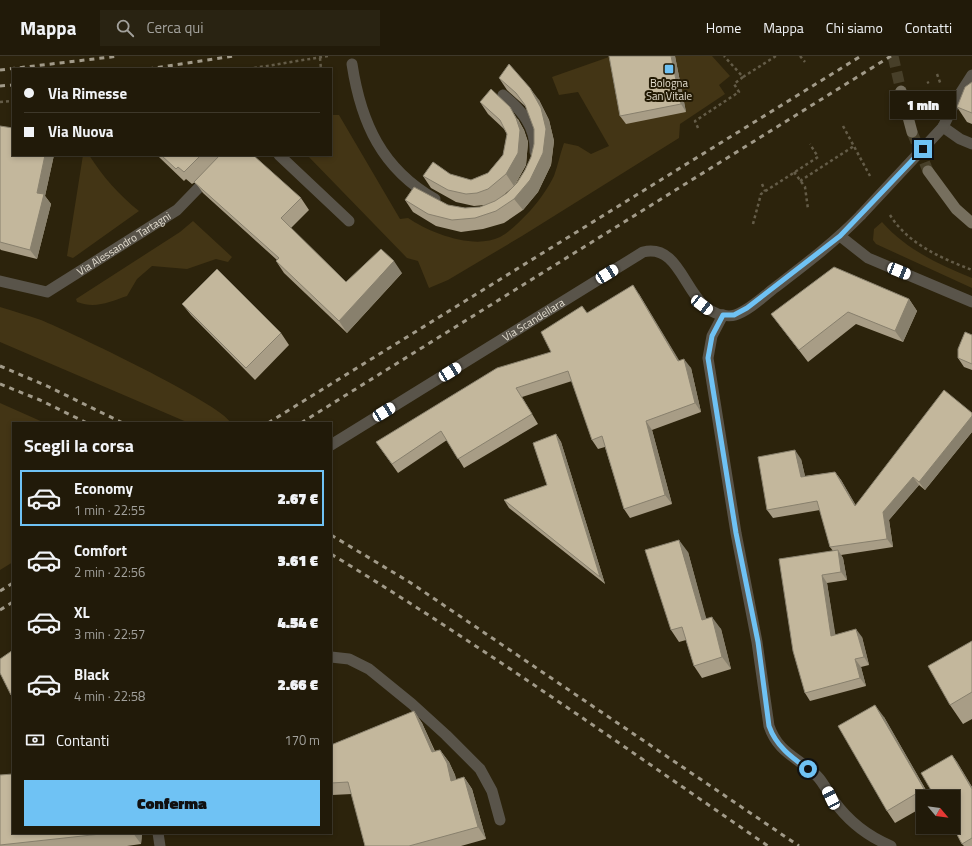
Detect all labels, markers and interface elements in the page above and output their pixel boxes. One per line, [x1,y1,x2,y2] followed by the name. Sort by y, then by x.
[100,10,380,46] search box
[20,13,76,42] text: Mappa
[146,16,204,39] text: Cerca qui
[114,17,136,39] icon: search
[706,17,741,38] text: Home
[763,17,804,38] text: Mappa
[826,17,883,38] text: Chi siamo
[905,17,952,38] text: Contatti
[663,63,675,75] marker: Bologna San Vitale
[646,75,692,104] place label: Bologna San Vitale
[48,82,127,105] text: Via Rimesse
[890,91,956,119] callout: 1 min
[907,95,939,115] text: 1 min
[48,120,114,143] text: Via Nuova
[914,140,932,158] route end
[74,208,174,279] street label: Via Alessandro Tartagni
[886,261,912,281] car
[594,263,620,285] car
[689,293,715,317] car
[499,294,568,345] street label: Via Scandellara
[437,361,463,383] car
[371,401,397,423] car
[24,432,134,459] text: Scegli la corsa
[74,477,133,500] text: Economy
[26,480,62,516] icon: car
[278,487,318,510] text: 2.67 €
[74,500,145,520] text: 1 min · 22:55
[74,539,127,562] text: Comfort
[26,542,62,578] icon: car
[278,549,318,572] text: 3.61 €
[74,562,145,582] text: 2 min · 22:56
[74,601,90,624] text: XL
[26,604,62,640] icon: car
[278,611,318,634] text: 4.54 €
[74,624,145,644] text: 3 min · 22:57
[74,663,109,686] text: Black
[26,666,62,702] icon: car
[278,673,318,696] text: 2.66 €
[74,686,145,706] text: 4 min · 22:58
[24,729,46,751] icon: cash
[56,729,109,752] text: Contanti
[284,730,320,750] text: 170 m
[799,760,817,778] route start
[24,780,320,826] button: Conferma
[820,785,842,811] car
[916,790,960,834] north arrow
[916,790,960,834] map controls

